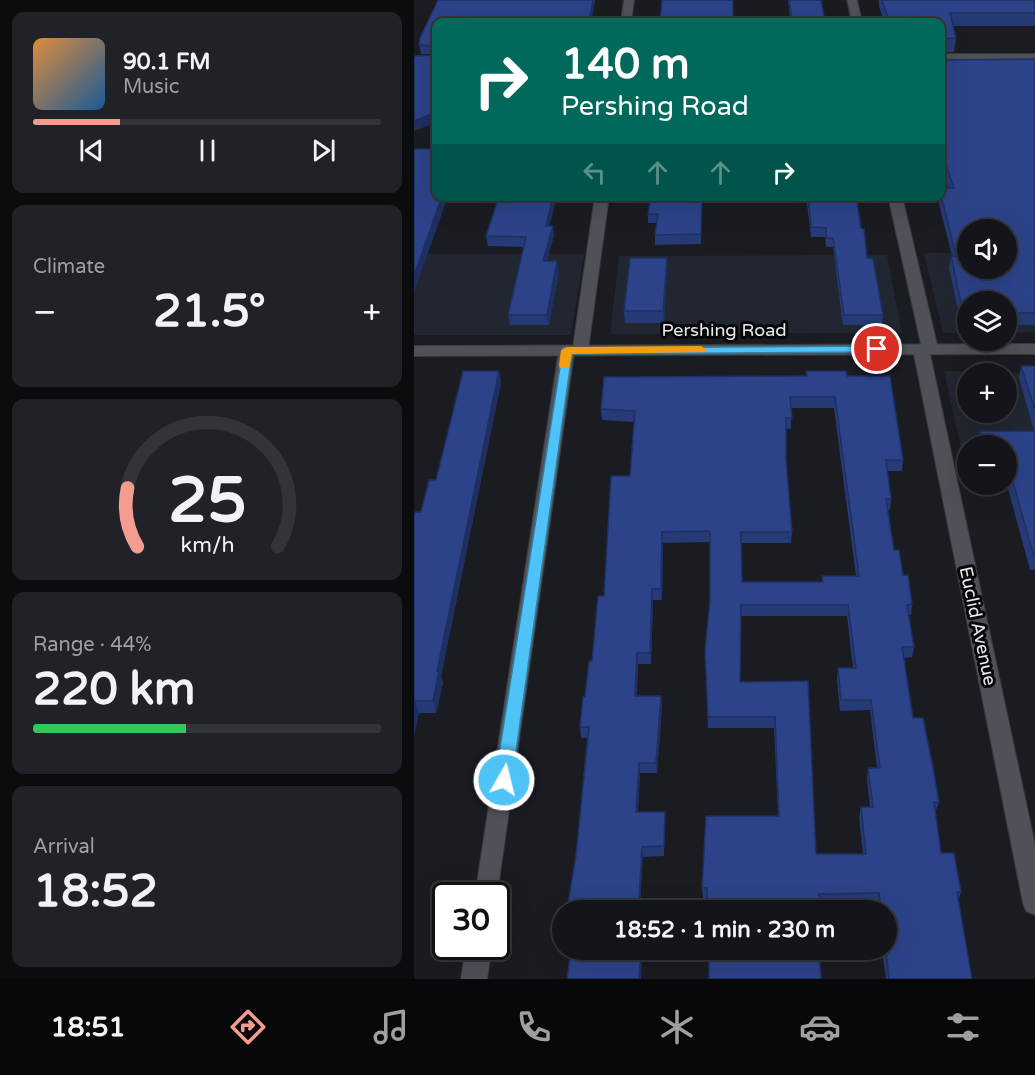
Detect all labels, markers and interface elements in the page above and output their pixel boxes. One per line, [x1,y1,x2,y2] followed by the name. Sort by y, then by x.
[561,39,690,90] text: 140 m
[462,42,540,120] icon: right
[123,49,211,75] text: 90.1 FM
[123,75,179,99] text: Music
[561,90,749,123] text: Pershing Road
[75,134,108,167] icon: previous
[191,134,224,167] icon: pause
[307,134,340,167] icon: next
[578,156,611,189] icon: left
[641,156,674,189] icon: ahead
[704,156,737,189] icon: ahead
[767,156,800,189] icon: right
[957,219,1017,495] map controls
[957,219,1017,279] button: sound
[33,255,105,279] text: Climate
[153,285,266,339] text: 21.5°
[957,291,1017,351] button: layers
[33,293,57,332] text: −
[362,293,381,332] text: +
[661,319,787,341] street label: Pershing Road
[851,323,902,374] pin
[860,332,893,365] icon: arrive
[957,363,1017,423] button: +
[957,435,1017,495] button: −
[168,464,246,539] text: 25
[180,532,234,558] text: km/h
[955,564,1001,688] street label: Euclid Avenue
[33,633,152,657] text: Range · 44%
[33,663,195,717] text: 220 km
[472,748,536,812] position arrow
[33,835,95,859] text: Arrival
[33,865,158,919] text: 18:52
[432,882,510,960] speed limit sign: 30
[614,917,835,943] text: 18:52 · 1 min · 230 m
[227,1006,269,1048] icon: directions
[370,1006,412,1048] icon: music
[513,1006,555,1048] icon: phone
[656,1006,698,1048] icon: climate
[799,1006,841,1048] icon: car
[942,1006,984,1048] icon: filters
[51,1011,125,1044] text: 18:51

